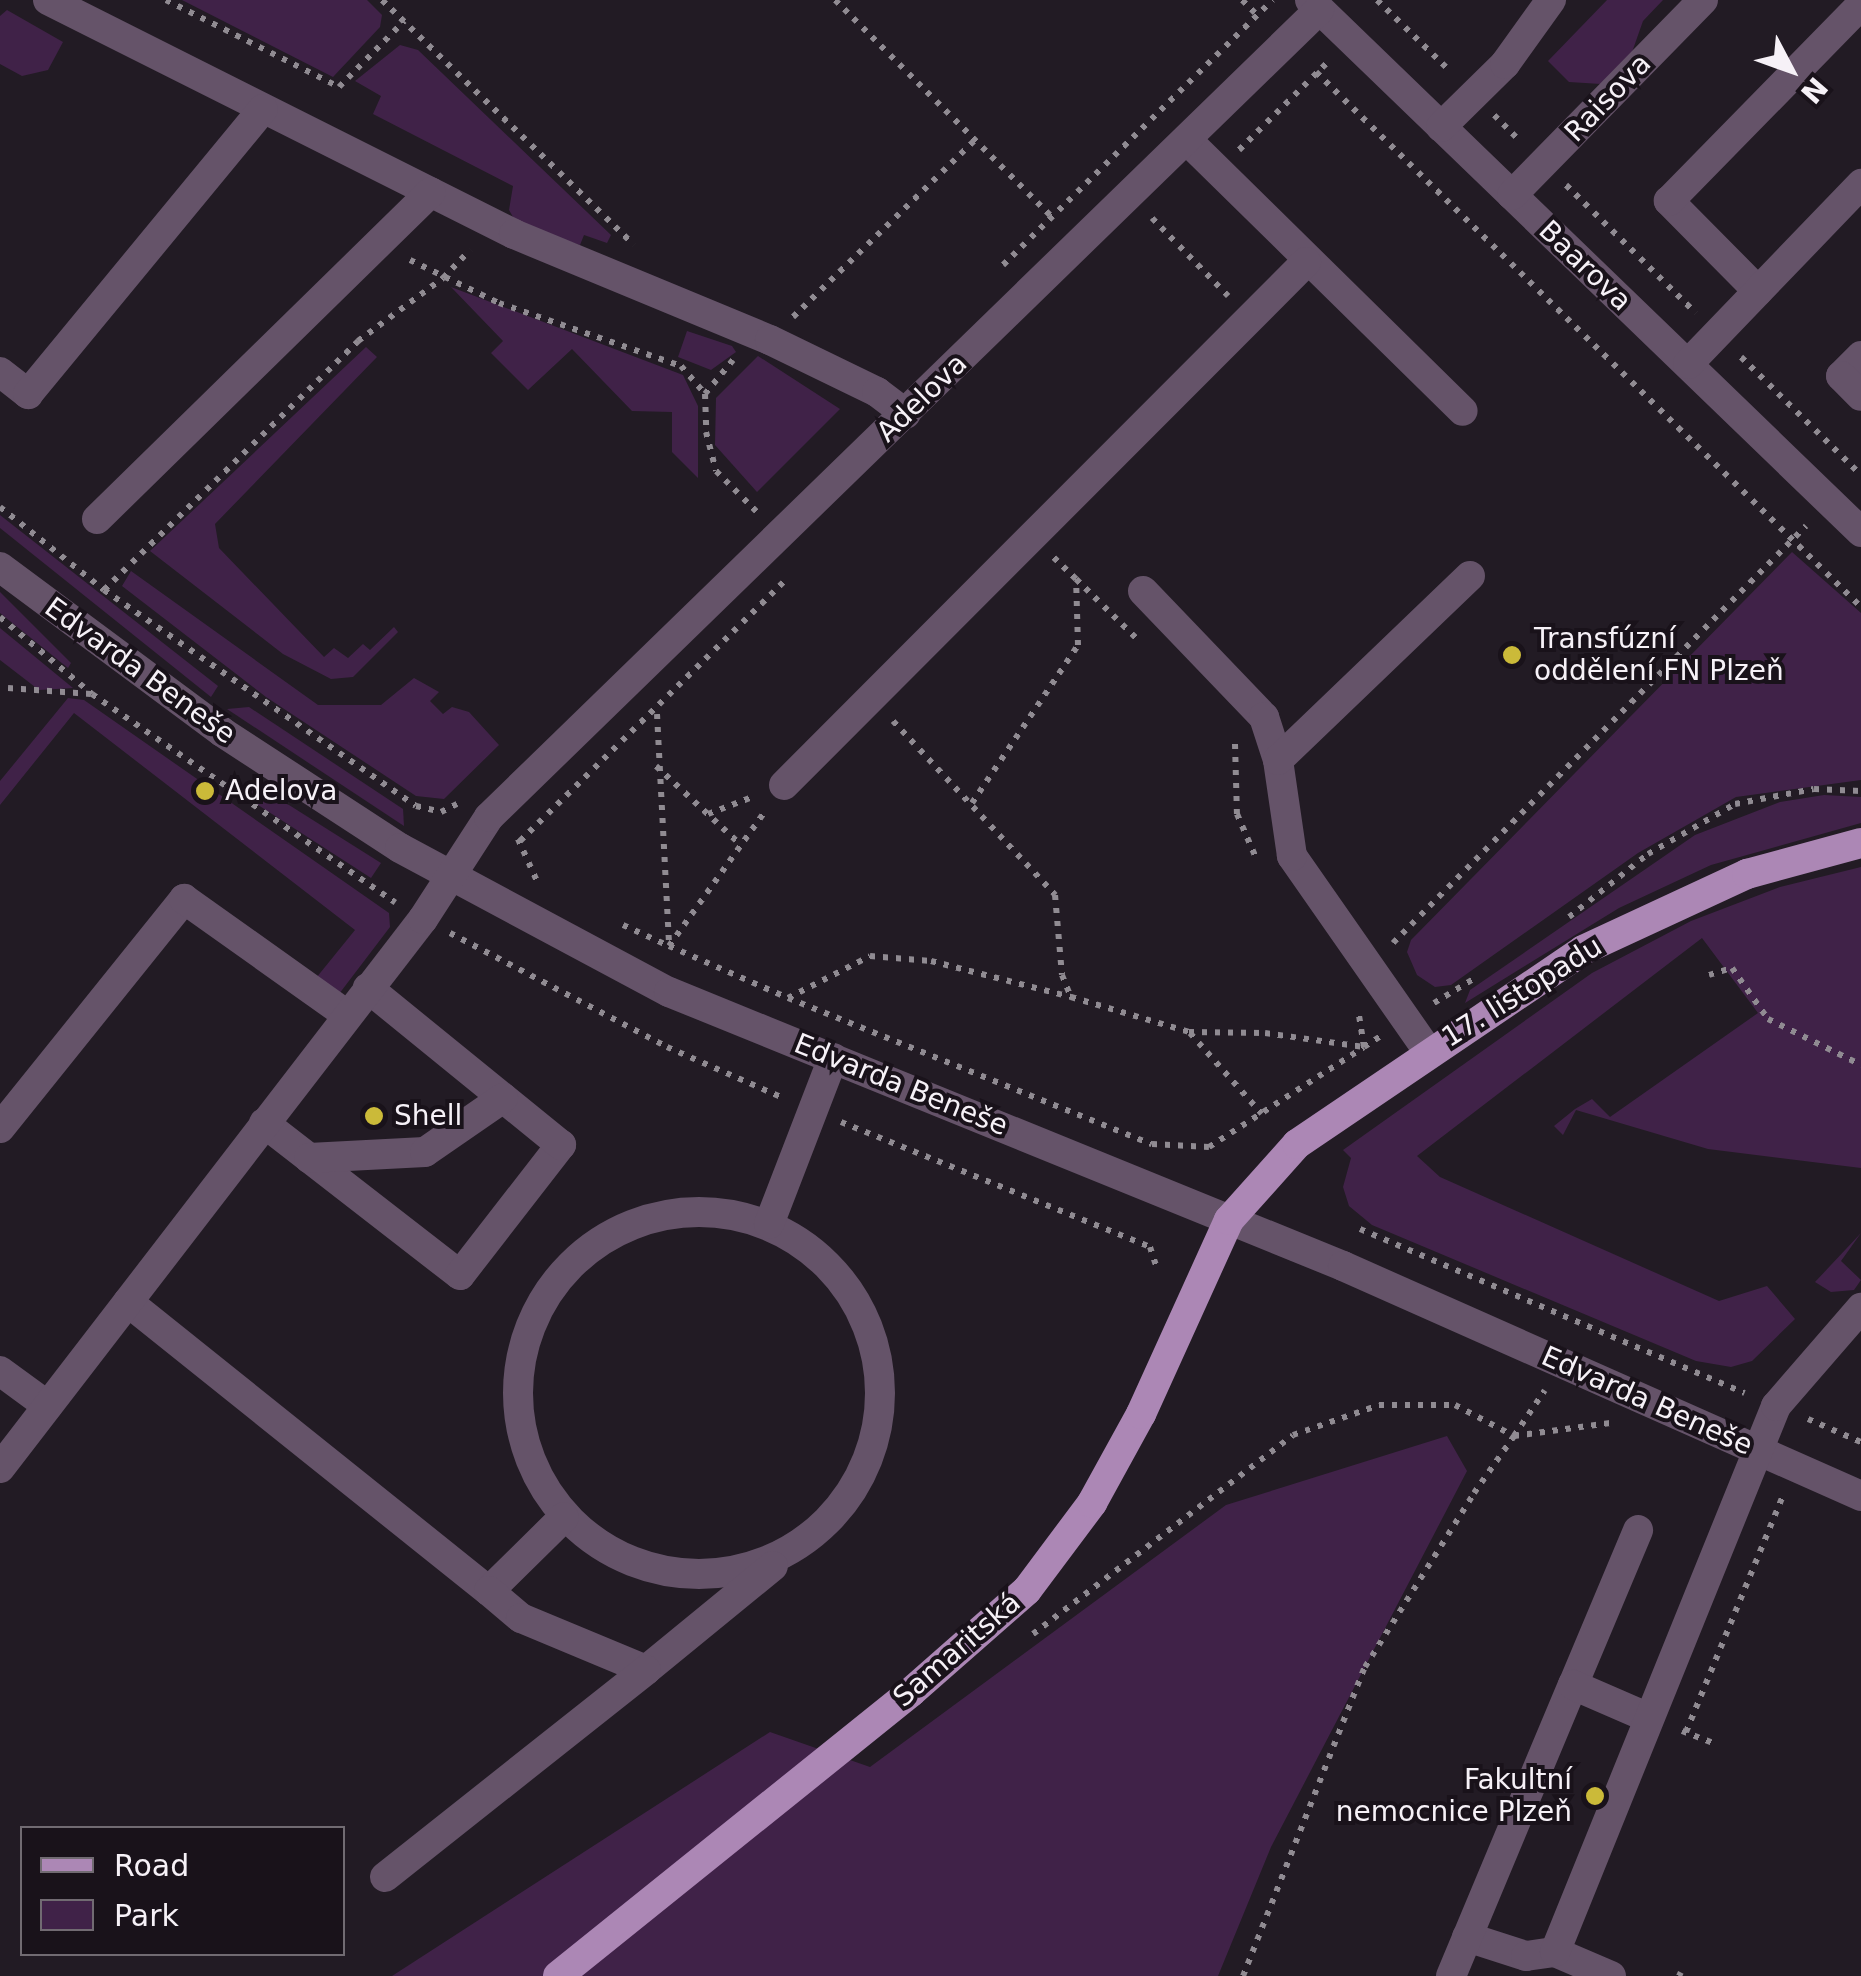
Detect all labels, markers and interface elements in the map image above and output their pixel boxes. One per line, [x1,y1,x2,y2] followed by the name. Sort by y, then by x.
[1741,20,1841,120] north arrow
[1558,47,1658,149] street label: Raisova
[1794,70,1834,110] text: N
[1532,214,1638,318] street label: Baarova
[870,347,974,449] street label: Adelova
[38,591,242,751] street label: Edvarda Beneše
[1534,622,1784,688] place label: Transfúzní oddělení FN Plzeň
[1499,642,1525,668] marker: Transfúzní oddělení FN Plzeň
[225,774,337,808] place label: Adelova
[194,780,216,802] marker: Adelova
[1436,929,1608,1055] street label: 17. listopadu
[789,1027,1013,1143] street label: Edvarda Beneše
[394,1099,462,1133] place label: Shell
[363,1105,385,1127] marker: Shell
[1536,1339,1758,1463] street label: Edvarda Beneše
[887,1586,1027,1714] street label: Samaritská
[1336,1763,1572,1829] place label: Fakultní nemocnice Plzeň
[1582,1783,1608,1809] marker: Fakultní nemocnice Plzeň
[20,1826,345,1956] legend
[114,1848,189,1883] text: Road
[114,1898,179,1933] text: Park

